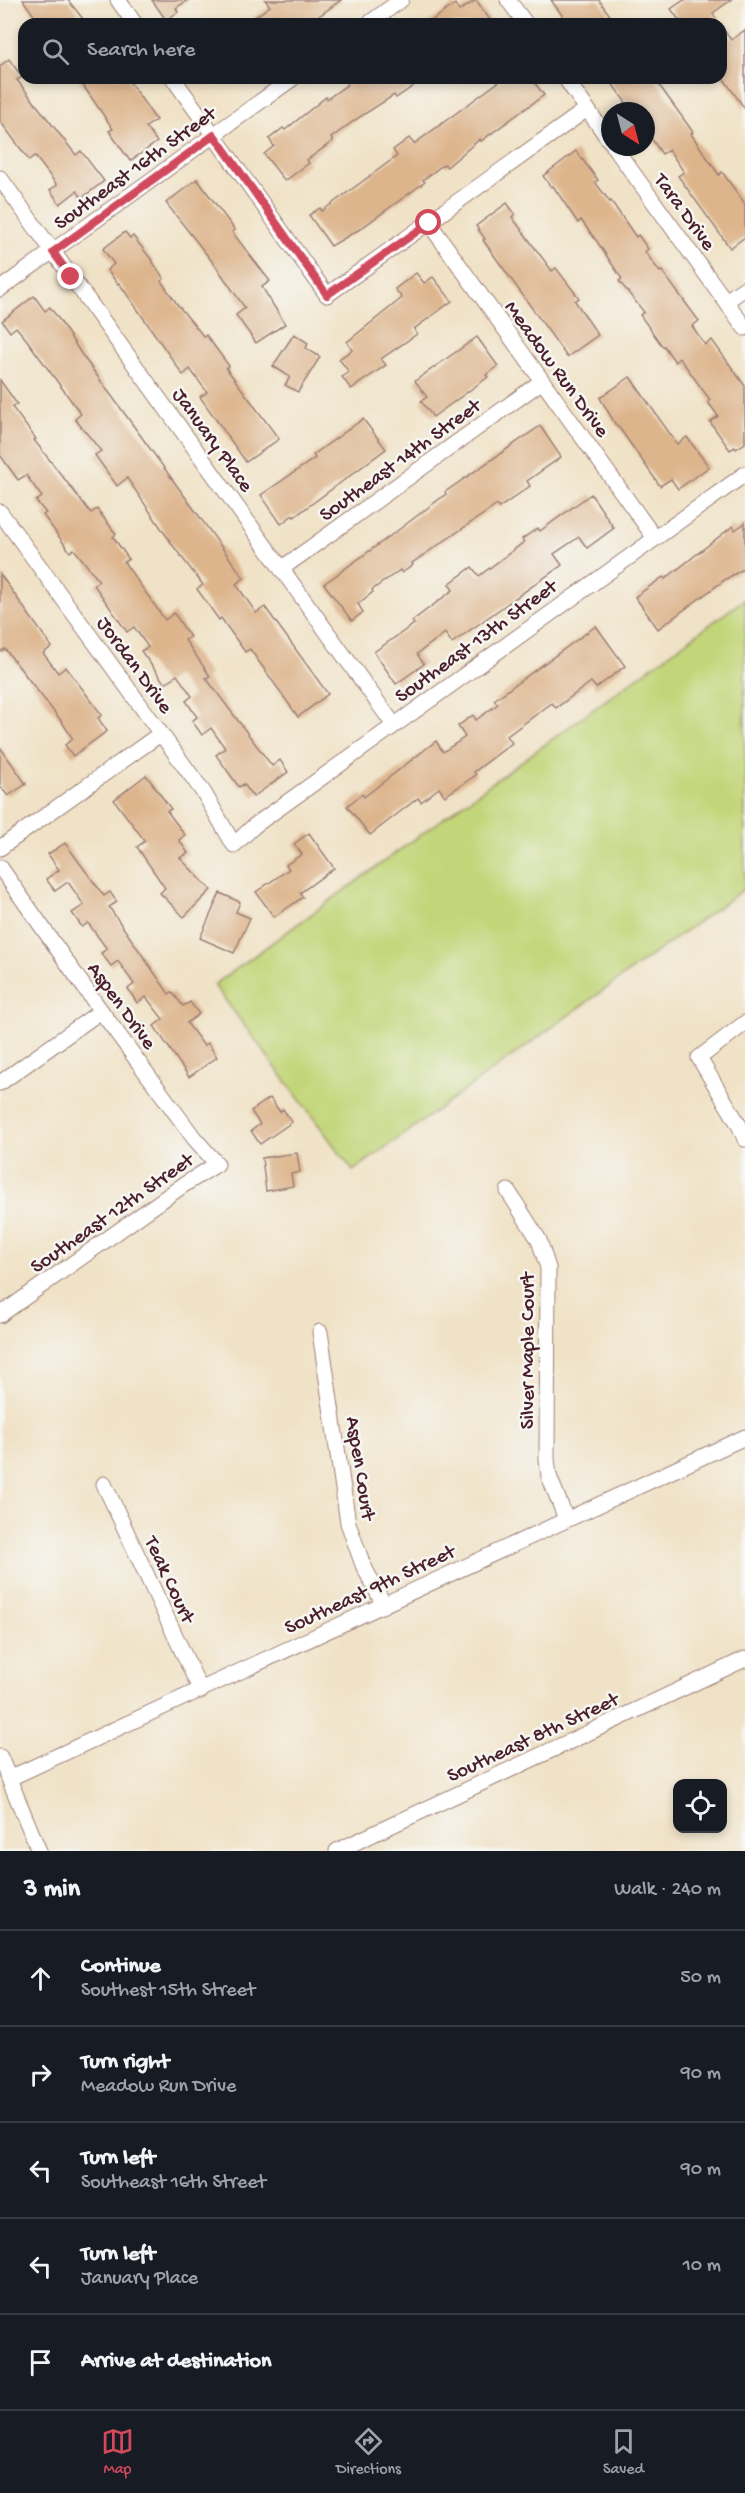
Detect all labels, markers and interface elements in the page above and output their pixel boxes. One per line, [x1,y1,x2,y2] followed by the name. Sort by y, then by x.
[18,18,727,84] search box
[39,35,72,68] icon: search
[87,38,195,64] text: Search here
[50,101,224,237] street label: Southeast 16th Street
[601,102,655,156] north arrow
[646,169,720,258] street label: Tara Drive
[415,209,441,235] route start
[57,263,83,289] route end
[497,297,614,444] street label: Meadow Run Drive
[165,384,258,499] street label: January Place
[315,393,489,529] street label: Southeast 14th Street
[391,574,565,710] street label: Southeast 13th Street
[90,613,178,721] street label: Jordan Drive
[80,958,161,1057] street label: Aspen Drive
[26,1148,202,1281] street label: Southeast 12th Street
[517,1270,542,1429] street label: Silver Maple Court
[338,1415,379,1524] street label: Aspen Court
[136,1532,200,1630] street label: Teak Court
[281,1540,462,1642] street label: Southeast 9th Street
[444,1687,625,1790] street label: Southeast 8th Street
[673,1779,727,1833] map controls
[673,1779,727,1833] button: locate
[24,1875,80,1906] text: 3 min
[614,1879,721,1902] text: Walk · 240 m
[81,1954,161,1980] text: Continue
[24,1962,57,1995] icon: ahead
[680,1967,721,1990] text: 50 m
[81,1980,255,2003] text: Southest 15th Street
[81,2050,169,2076] text: Turn right
[24,2058,57,2091] icon: right
[681,2063,721,2086] text: 90 m
[81,2076,236,2099] text: Meadow Run Drive
[81,2146,155,2172] text: Turn left
[24,2154,57,2187] icon: left
[681,2159,721,2182] text: 90 m
[81,2172,266,2195] text: Southeast 16th Street
[81,2242,155,2268] text: Turn left
[24,2250,57,2283] icon: left
[683,2255,721,2278] text: 10 m
[81,2268,198,2291] text: January Place
[24,2346,57,2379] icon: arrive
[81,2349,271,2375] text: Arrive at destination
[101,2425,134,2480] tab: Map
[336,2425,401,2480] tab: Directions
[603,2425,644,2480] tab: Saved

